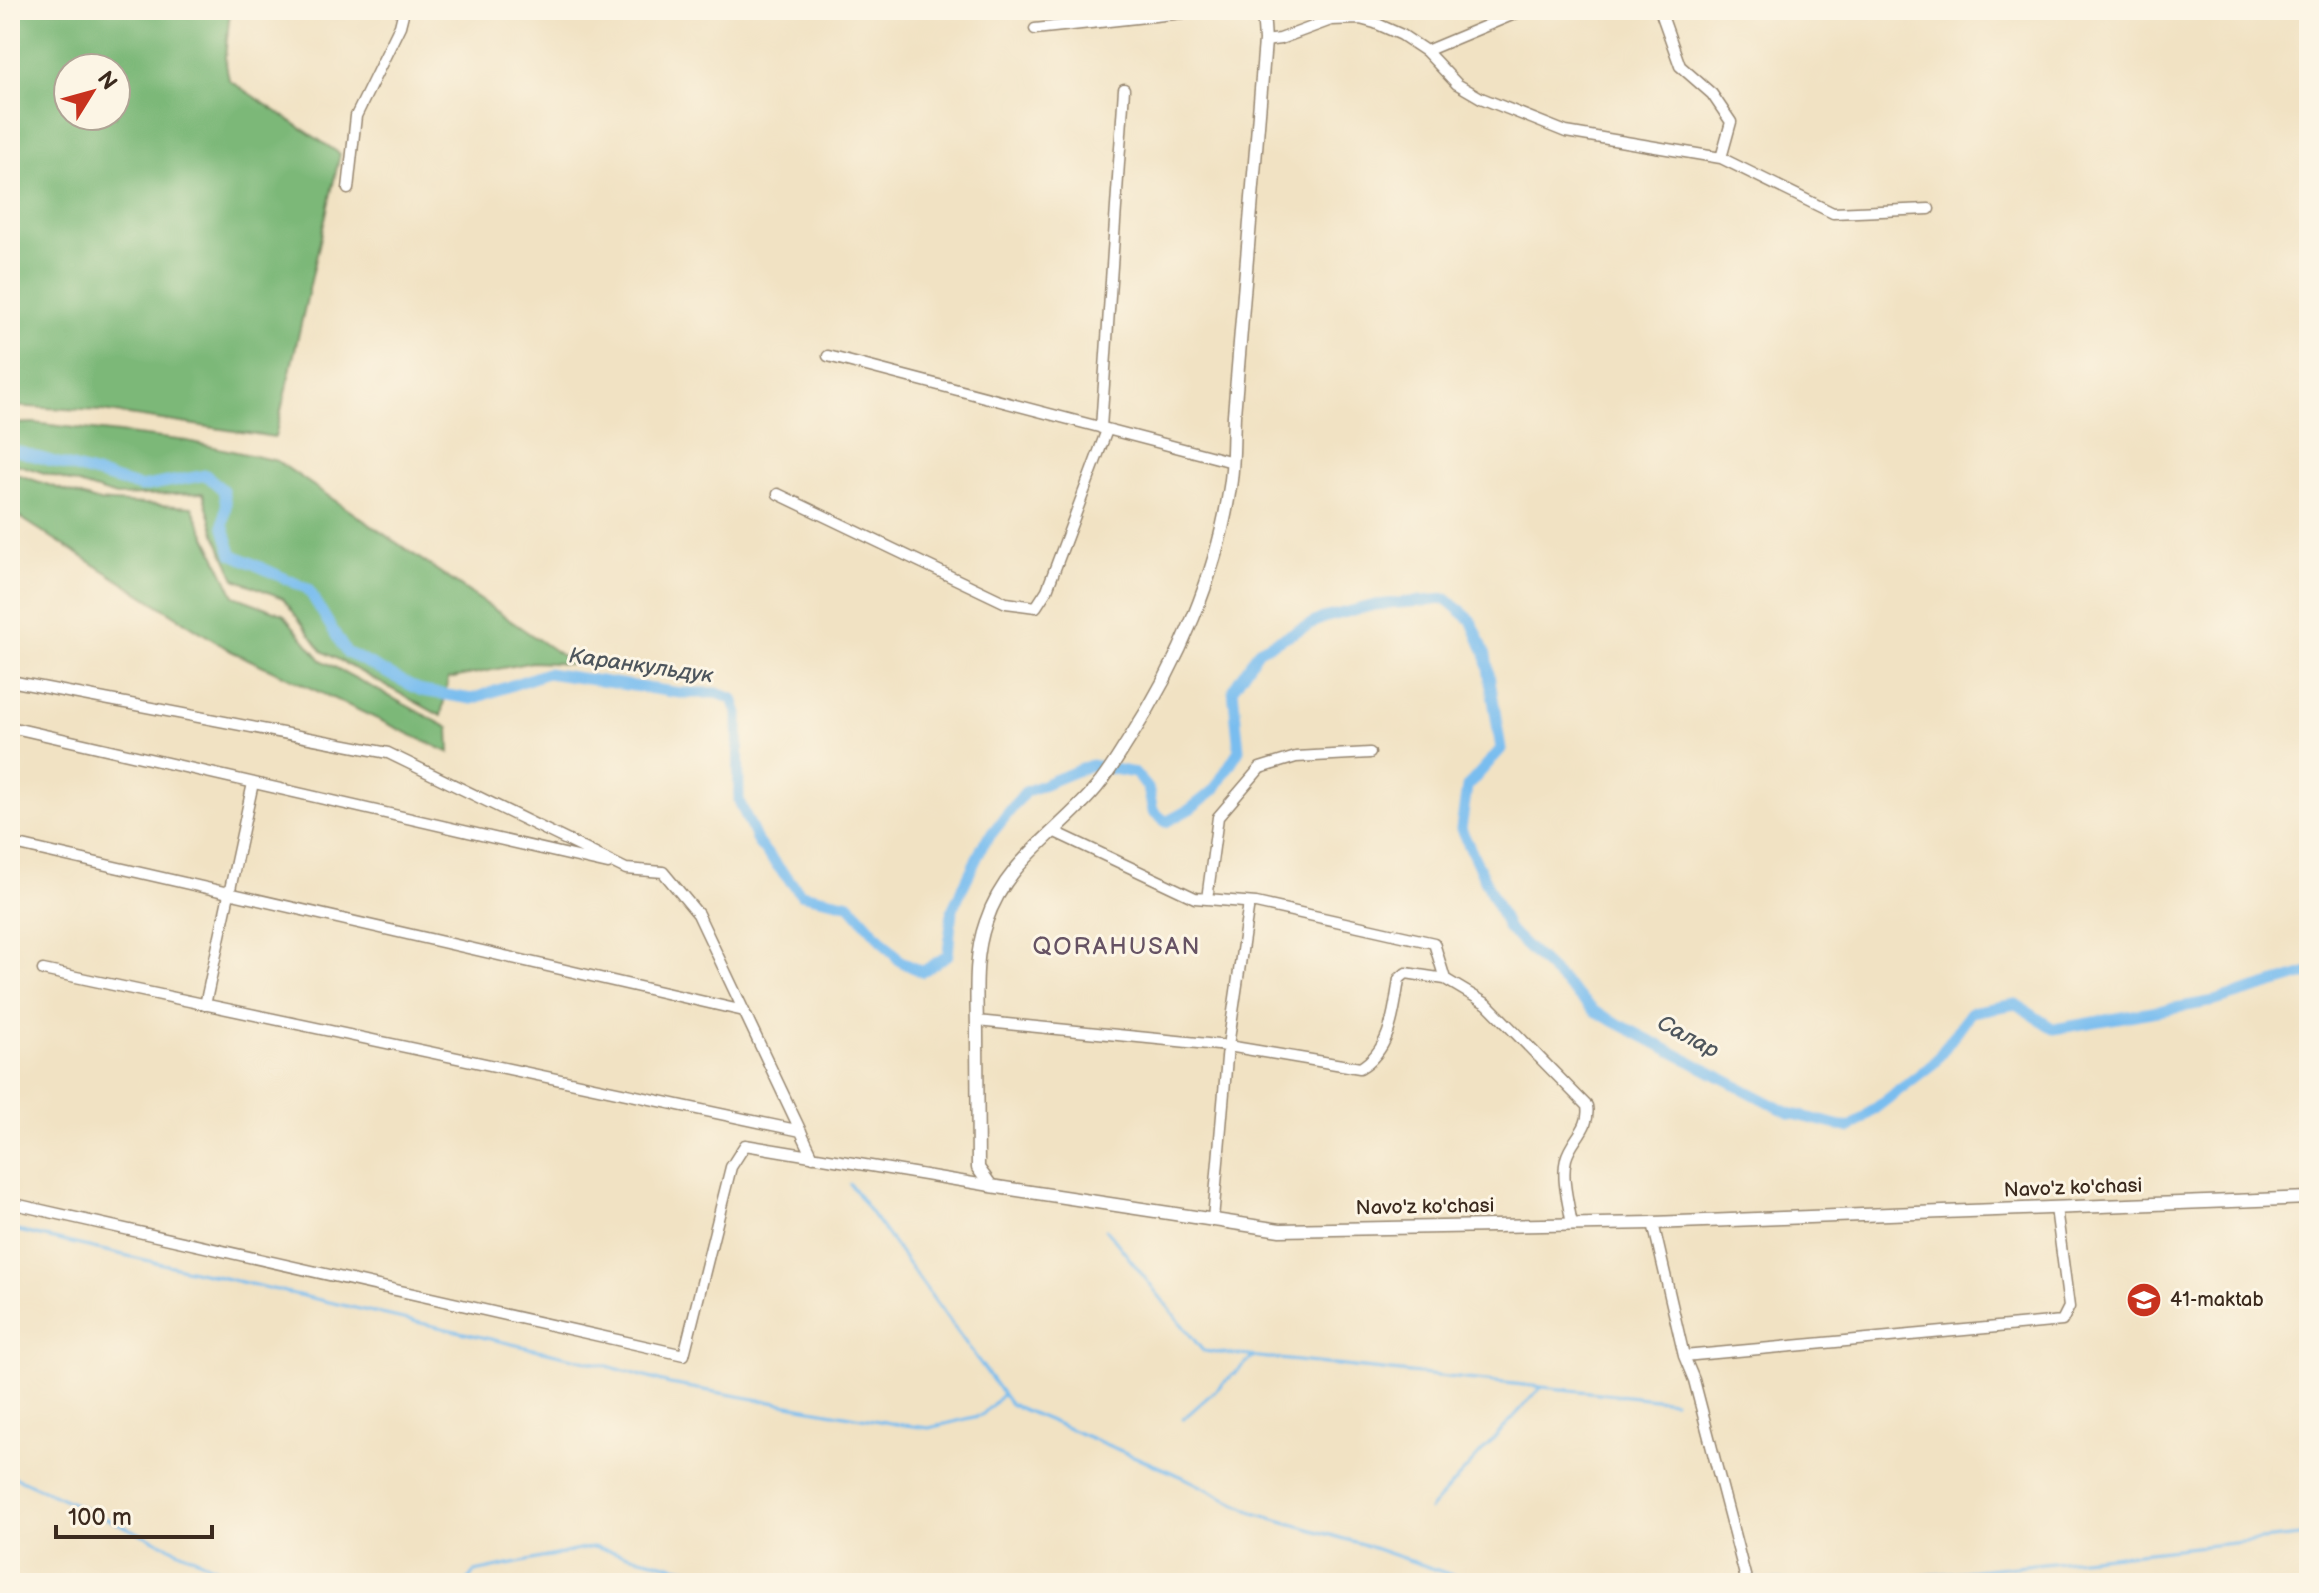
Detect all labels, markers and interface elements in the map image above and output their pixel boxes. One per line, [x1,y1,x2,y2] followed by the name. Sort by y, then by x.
[52,52,132,132] north arrow
[91,66,123,96] text: N
[567,642,715,690] water label: Каранкульдук
[1032,932,1202,961] district label: QORAHUSAN
[1653,1010,1723,1064] water label: Салар
[2003,1174,2143,1202] street label: Navo'z ko'chasi
[1356,1194,1494,1220] street label: Navo'z ko'chasi
[2125,1281,2163,1319] school or university icon: 41-maktab
[2170,1288,2264,1312] place label: 41-maktab
[56,1489,212,1539] scale bar
[68,1503,132,1532] text: 100 m

